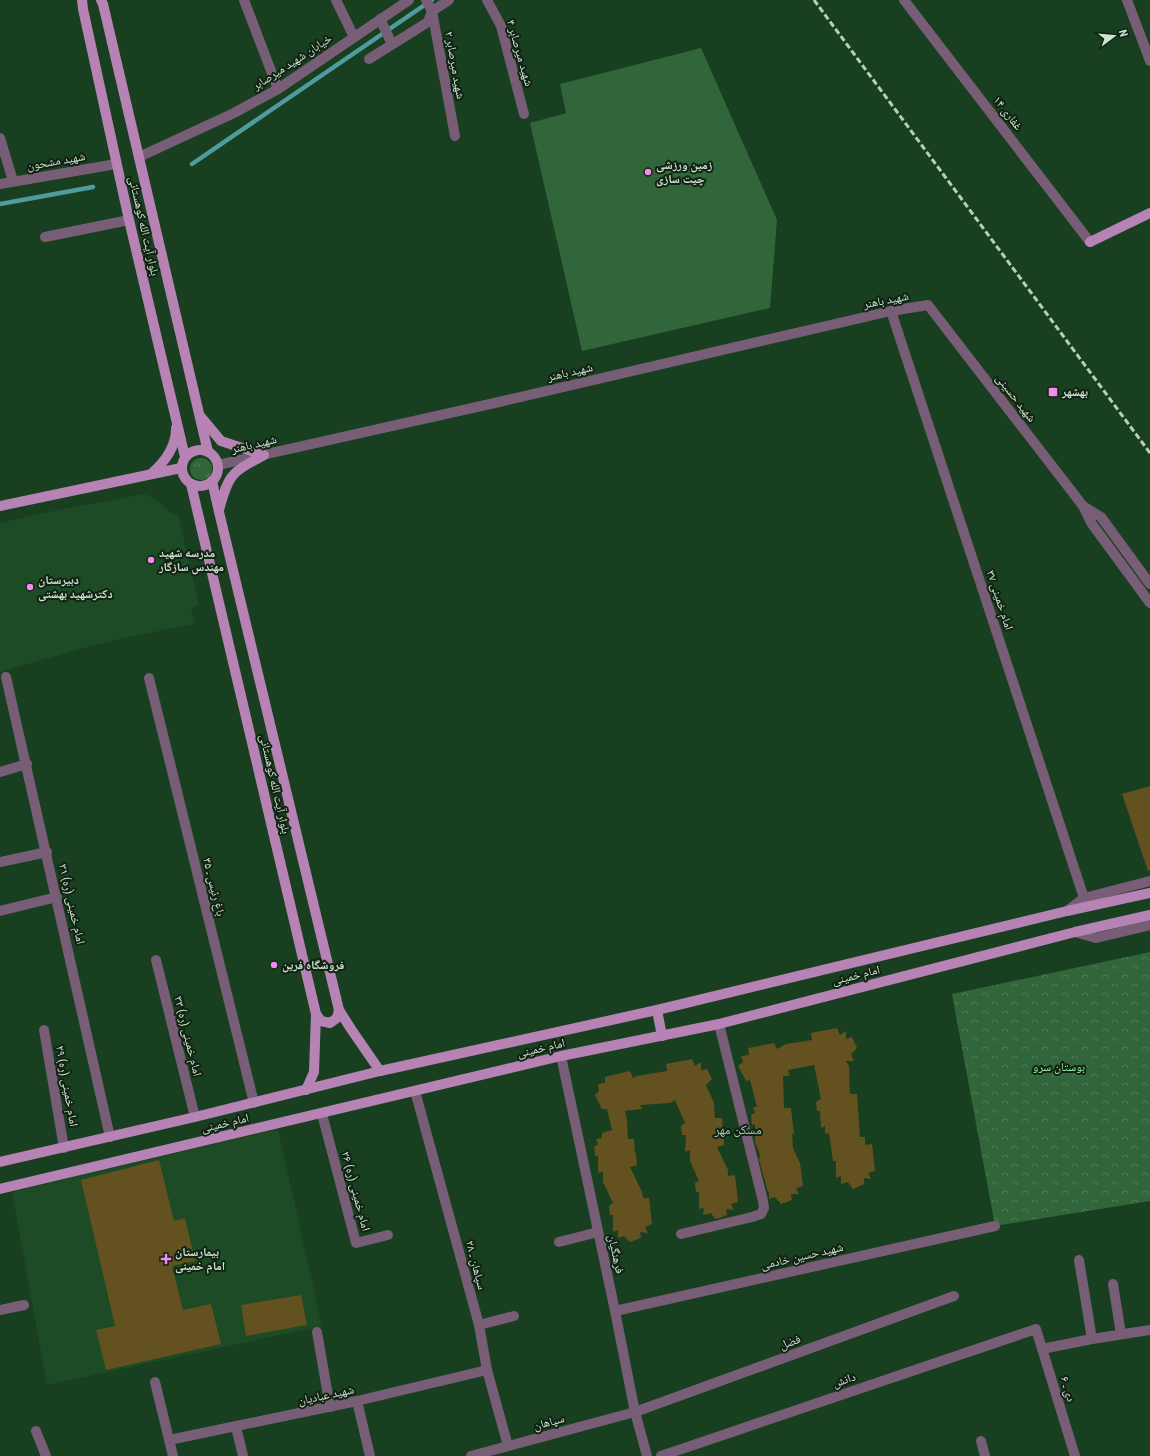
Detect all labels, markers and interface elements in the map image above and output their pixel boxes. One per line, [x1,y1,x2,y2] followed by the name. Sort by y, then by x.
[1094,16,1134,56] north arrow
[503,18,536,88] street label: شهید میرصابر ۴
[1116,28,1130,39] text: N
[442,30,468,100] street label: شهید میرصابر ۲
[249,31,335,94] street label: خیابان شهید میرصابر
[990,93,1026,133] street label: غفاری ۱۴
[26,149,87,173] street label: شهید مشحون
[656,158,713,187] place label: زمین ورزشی چیت سازی
[643,167,653,177] marker: زمین ورزشی چیت سازی
[125,175,162,277] street label: بلوار آیت الله کوهستانی
[861,289,910,312] street label: شهید باهنر
[545,360,594,385] street label: شهید باهنر
[993,371,1039,425] street label: شهید حسینی
[1061,385,1088,399] place label: بهشهر
[1047,386,1059,398] marker: بهشهر
[229,432,278,457] street label: شهید باهنر
[158,546,224,575] place label: مدرسه شهید مهندس سازگار
[146,555,156,565] marker: مدرسه شهید مهندس سازگار
[983,568,1016,632] street label: امام خمینی ۳۷
[38,573,113,602] place label: دبیرستان دکترشهید بهشتی
[25,582,35,592] marker: دبیرستان دکترشهید بهشتی
[256,733,293,835] street label: بلوار آیت الله کوهستانی
[199,856,228,918] street label: باغ رئیس ـ ۳۵
[55,862,88,946] street label: امام خمینی (ره) ۳۱
[282,958,344,973] place label: فروشگاه فرین
[269,960,279,970] marker: فروشگاه فرین
[831,962,882,989] street label: امام خمینی
[170,994,205,1078] street label: امام خمینی (ره) ۳۳
[516,1036,567,1061] street label: امام خمینی
[52,1044,81,1128] street label: امام خمینی (ره) ۲۹
[1033,1060,1085,1074] park label: بوستان سرو
[200,1111,251,1136] street label: امام خمینی
[713,1122,762,1138] district label: مسکن مهر
[338,1150,373,1233] street label: امام خمینی (ره) ۲۶
[605,1233,627,1275] street label: فرهنگیان
[463,1239,489,1291] street label: سپاهان ـ ۲۸
[759,1240,845,1272] street label: شهید حسین خادمی
[175,1245,225,1274] place label: بیمارستان امام خمینی
[160,1253,172,1265] marker: بیمارستان امام خمینی
[778,1332,802,1352] street label: فضل
[831,1370,857,1390] street label: دانش
[1058,1375,1078,1403] street label: دی ـ ۶
[297,1382,356,1408] street label: شهید عبادیان
[532,1411,566,1433] street label: سپاهان

